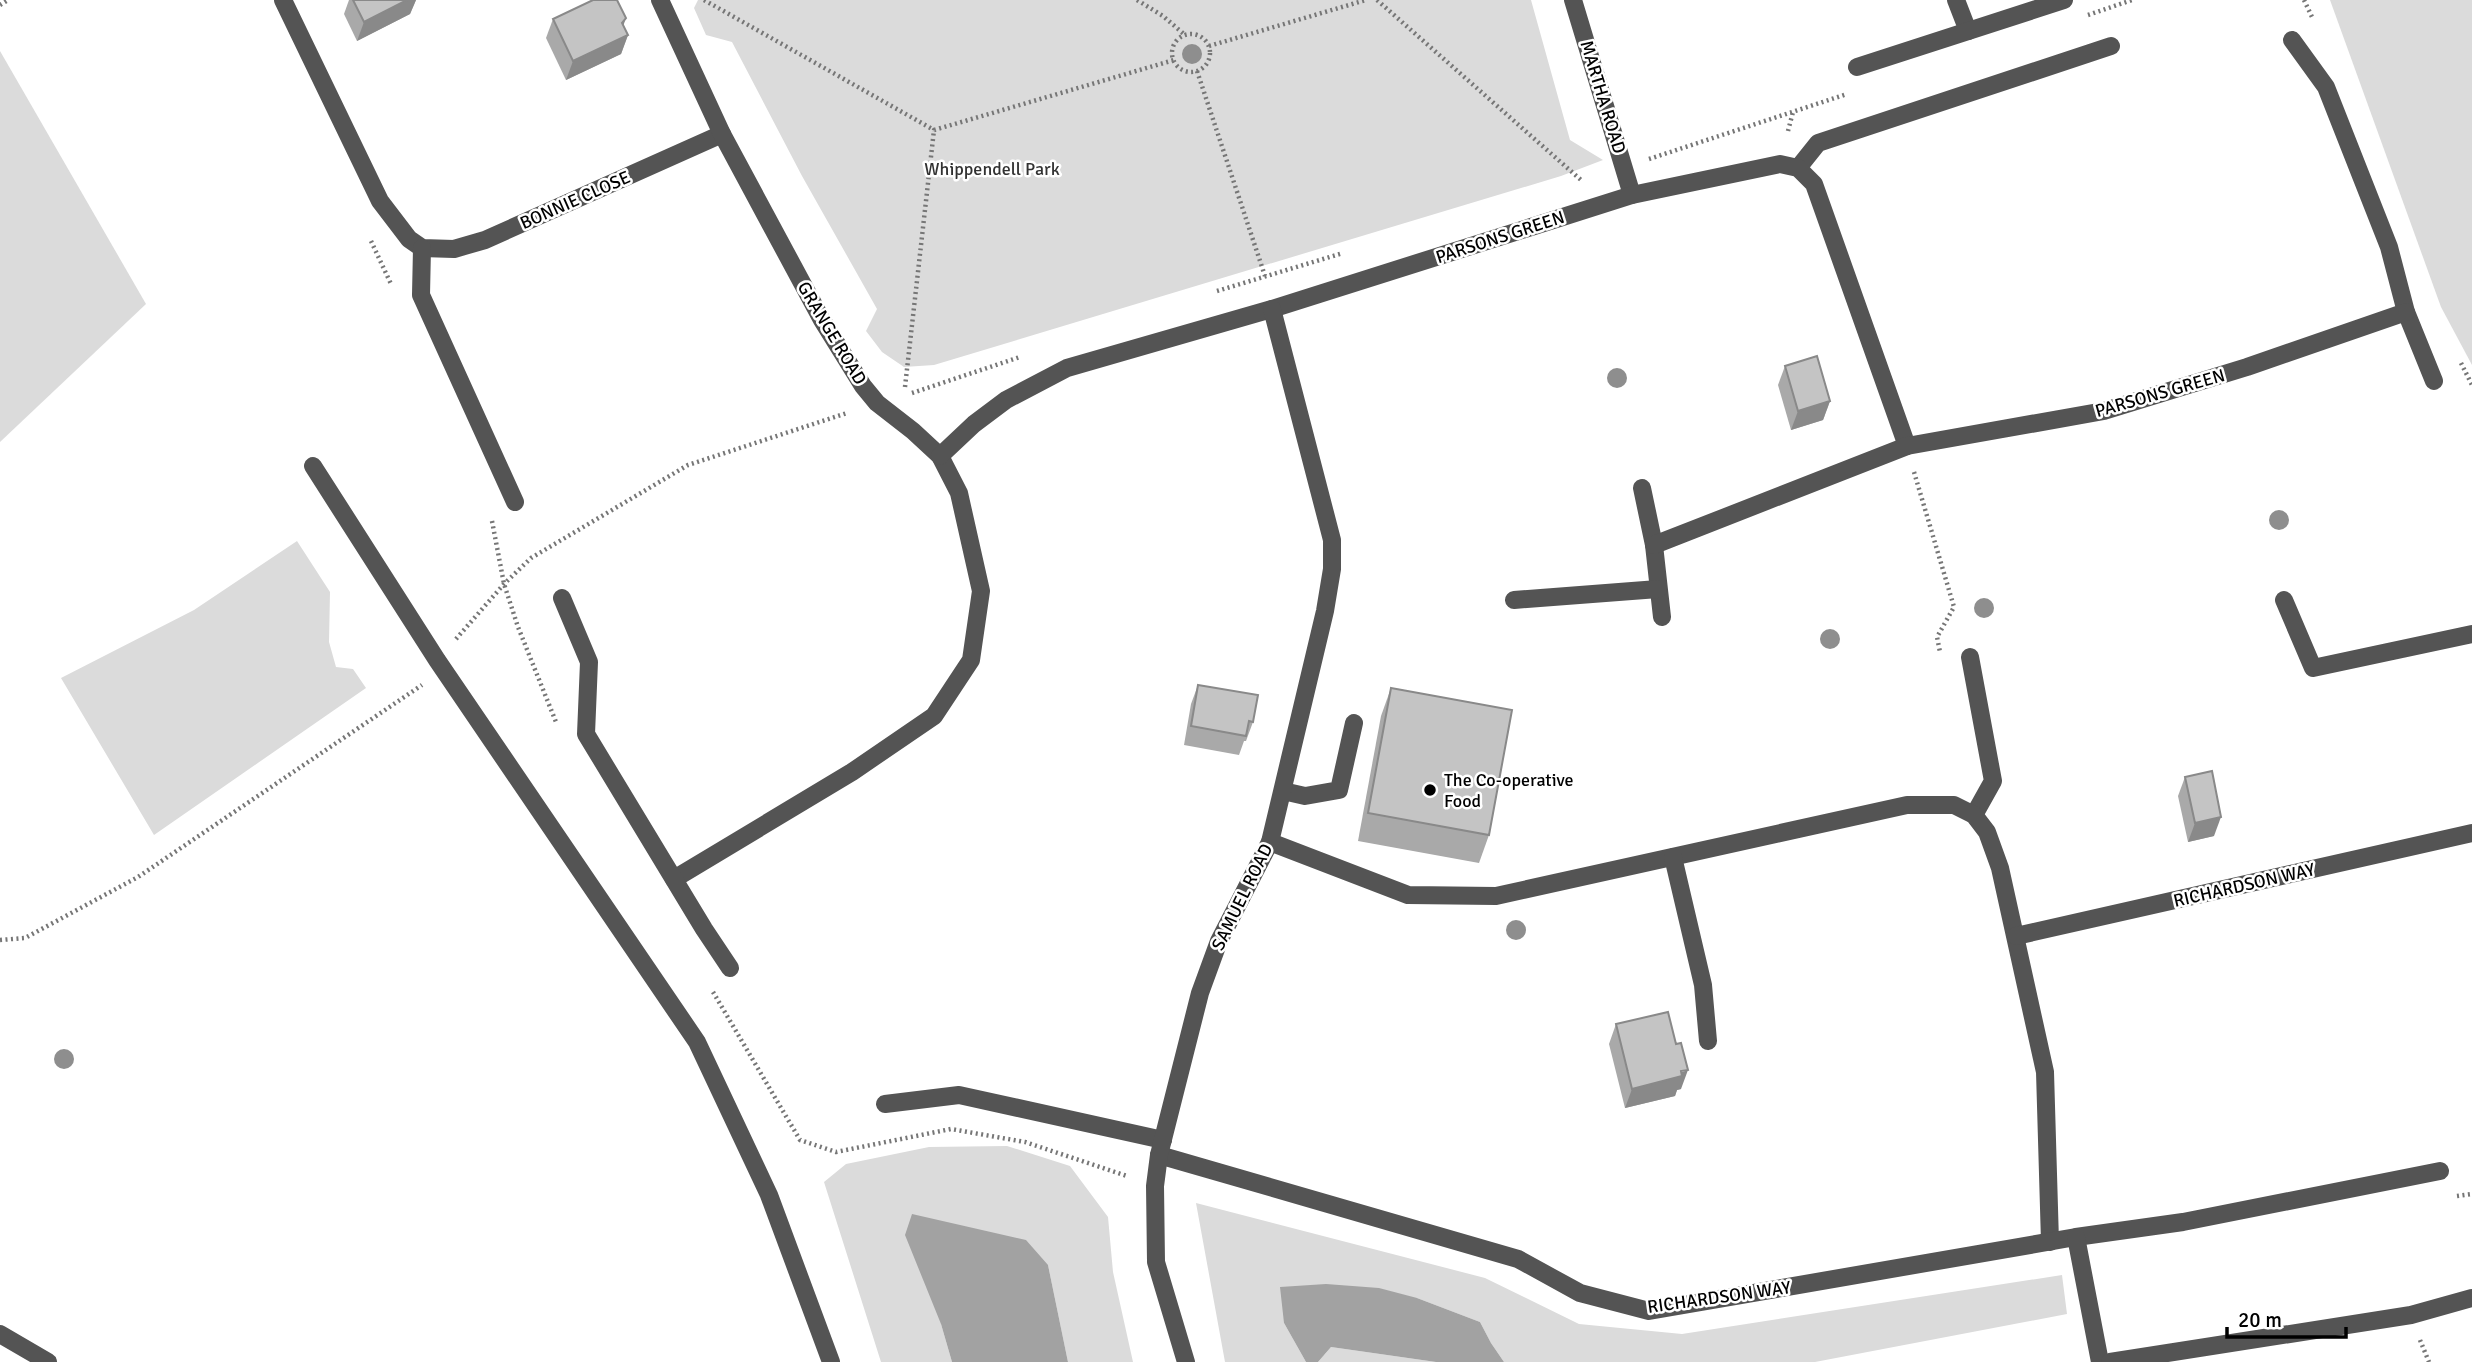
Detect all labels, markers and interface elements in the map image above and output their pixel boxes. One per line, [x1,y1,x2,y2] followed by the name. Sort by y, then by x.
[1575,38,1631,156] street label: MARTHA ROAD
[924,158,1060,180] park label: Whippendell Park
[516,166,634,234] street label: BONNIE CLOSE
[1433,206,1567,268] street label: PARSONS GREEN
[793,278,871,388] street label: GRANGE ROAD
[2093,364,2227,422] street label: PARSONS GREEN
[1444,769,1573,812] place label: The Co-operative Food
[1422,782,1438,798] marker: The Co-operative Food
[1207,840,1277,954] street label: SAMUEL ROAD
[2171,858,2317,912] street label: RICHARDSON WAY
[1646,1276,1792,1318] street label: RICHARDSON WAY
[2227,1296,2346,1340] scale bar
[2238,1307,2282,1333] text: 20 m

